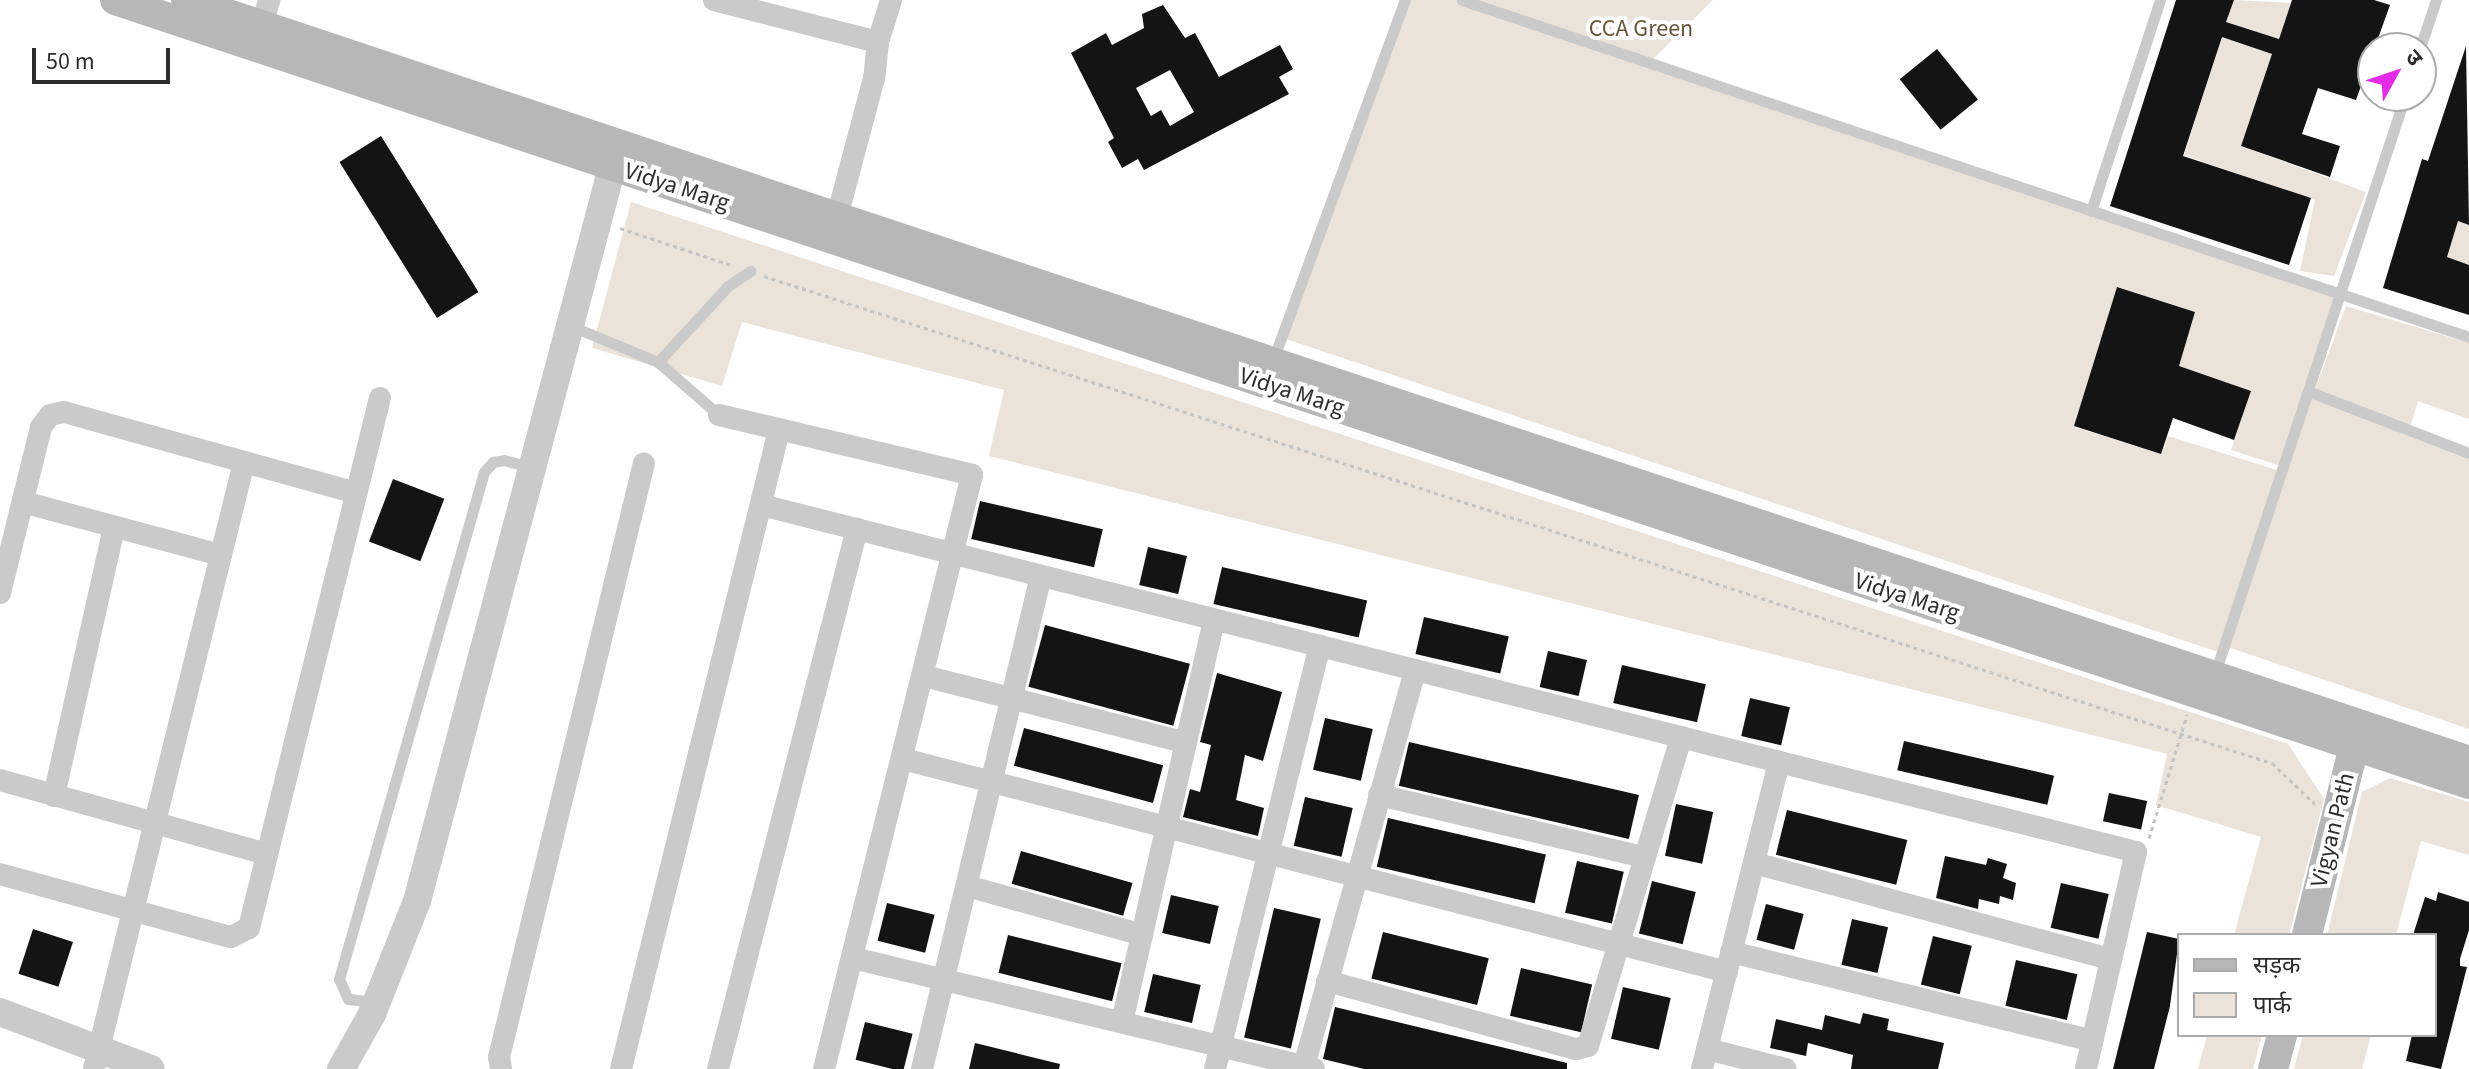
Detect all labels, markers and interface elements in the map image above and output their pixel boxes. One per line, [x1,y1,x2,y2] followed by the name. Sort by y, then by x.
[1589,15,1693,43] park label: CCA Green
[36,32,174,82] scale bar
[2357,32,2437,112] north arrow
[2397,43,2430,73] text: उ
[46,44,95,79] text: 50 m
[621,156,733,218] street label: Vidya Marg
[1236,361,1348,423] street label: Vidya Marg
[1851,566,1963,628] street label: Vidya Marg
[2305,770,2361,890] street label: Vigyan Path
[2177,933,2437,1037] legend
[2253,948,2301,983] text: सड़क
[2253,988,2291,1023] text: पार्क

